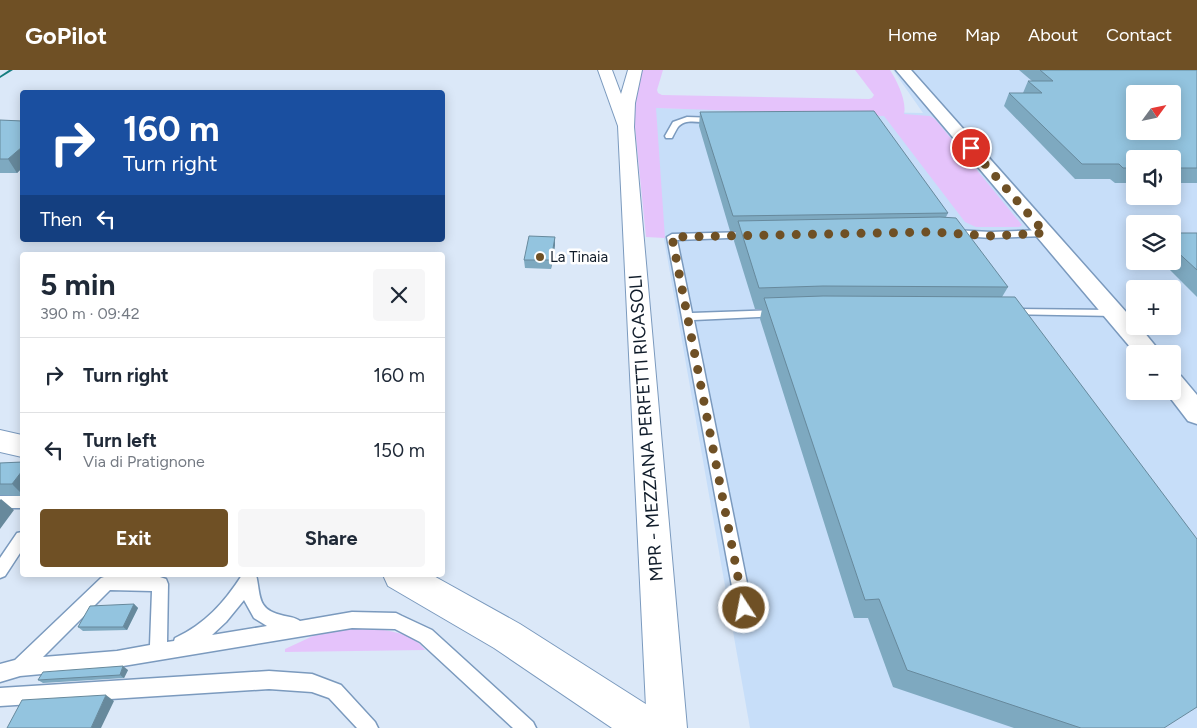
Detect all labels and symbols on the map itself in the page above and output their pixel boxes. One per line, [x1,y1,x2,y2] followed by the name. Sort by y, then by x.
[1126,85,1181,140] north arrow
[950,127,992,169] pin
[550,248,608,266] place label: La Tinaia
[534,251,546,263] marker: La Tinaia
[624,274,668,582] street label: MPR - MEZZANA PERFETTI RICASOLI
[717,581,769,633] position arrow

